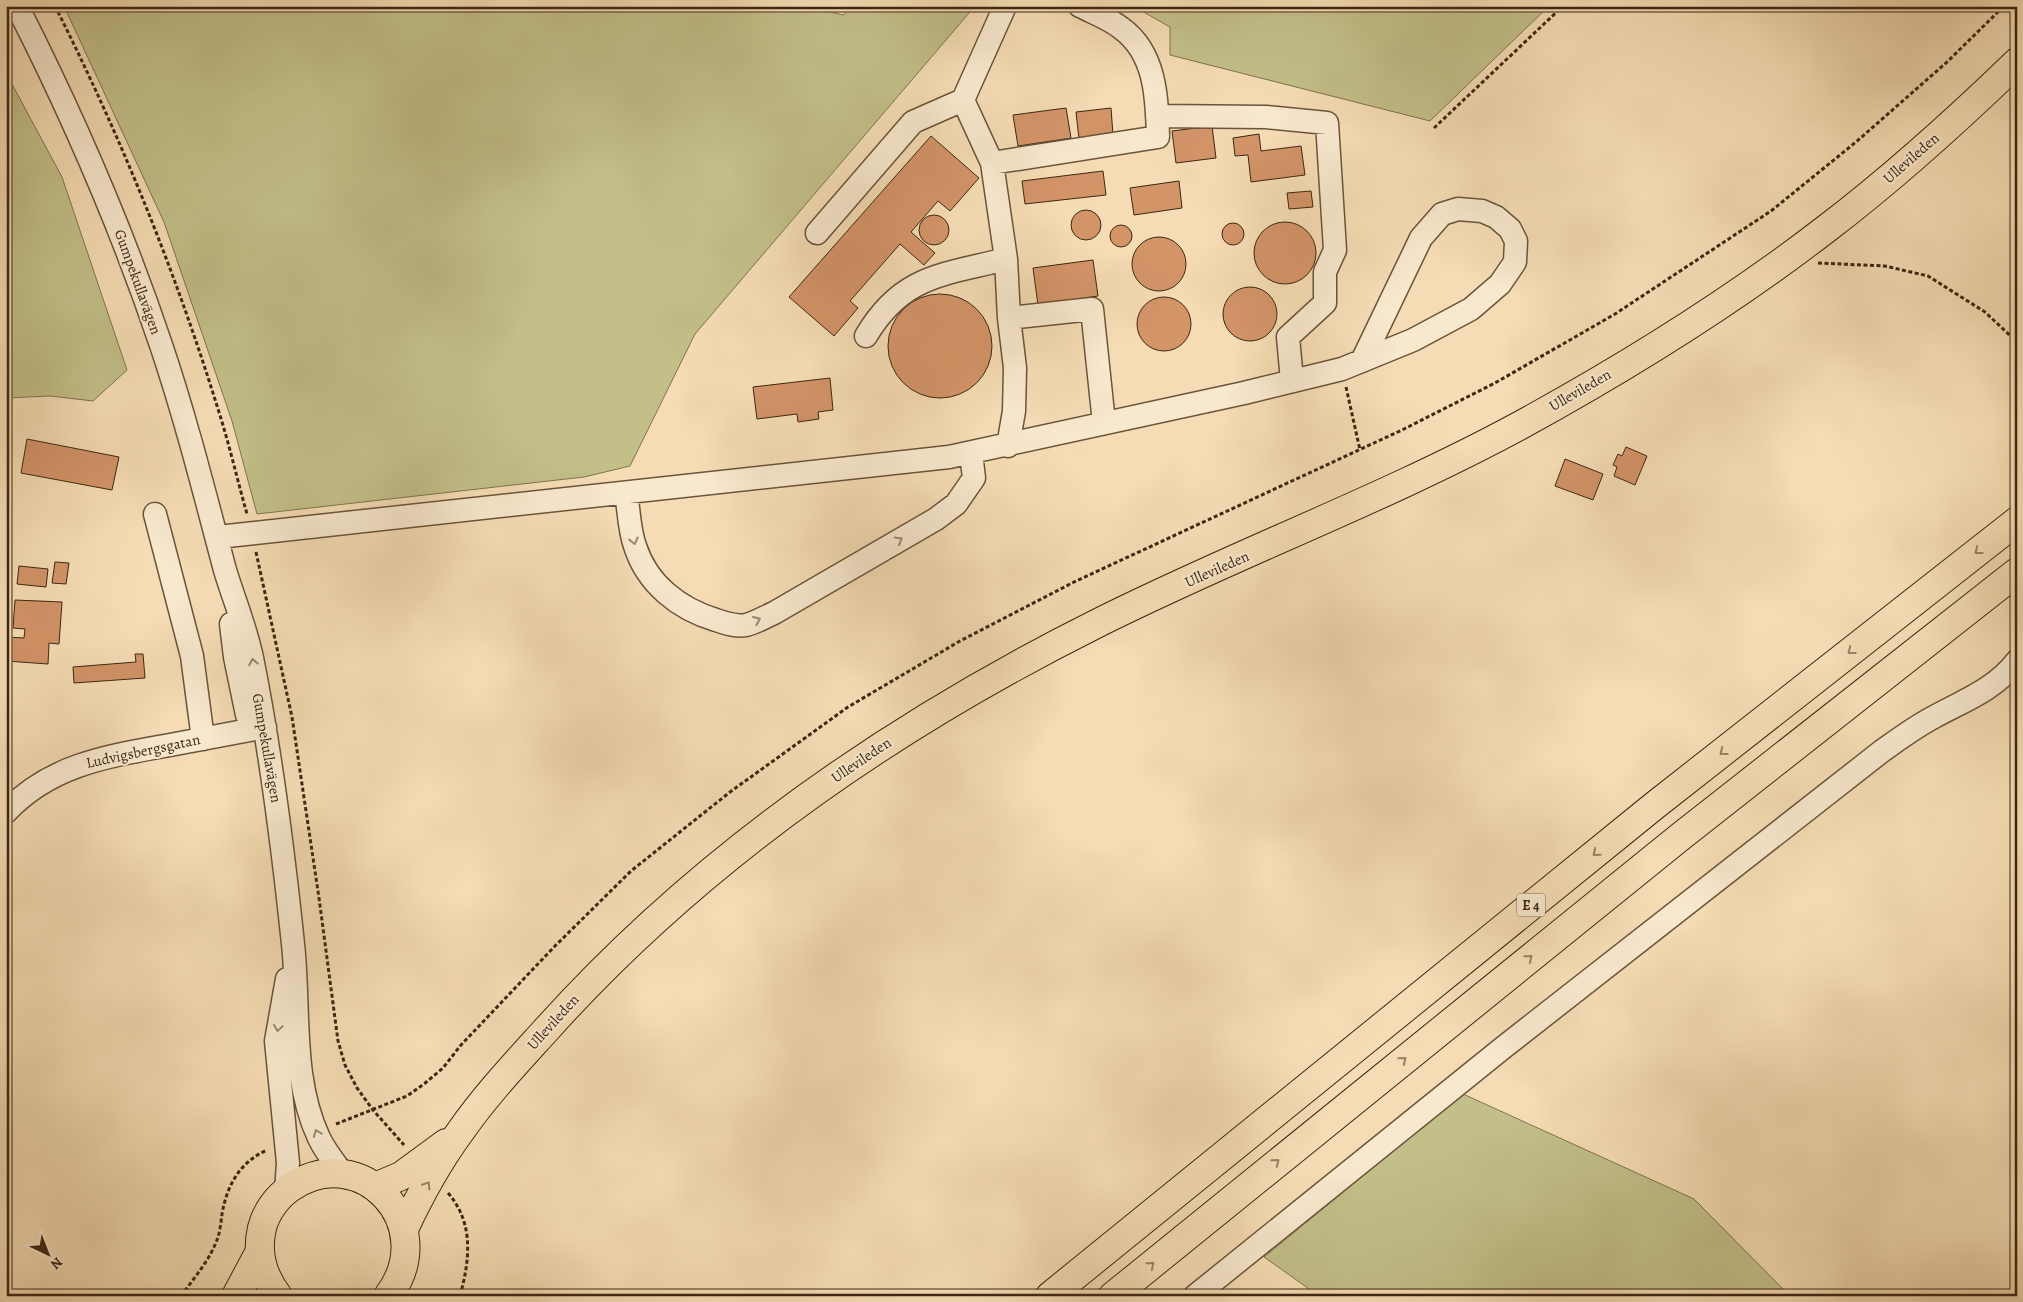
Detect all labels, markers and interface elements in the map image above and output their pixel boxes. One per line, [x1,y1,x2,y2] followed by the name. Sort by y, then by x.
[1879,128,1943,188] street label: Ullevileden
[110,227,166,337] street label: Gumpekullavägen
[1545,364,1615,416] street label: Ullevileden
[628,537,639,546] one-way arrow
[893,537,902,547] one-way arrow
[1974,545,1984,554] one-way arrow
[1182,546,1252,592] street label: Ullevileden
[752,616,761,626] one-way arrow
[1847,646,1856,655] one-way arrow
[248,658,258,667] one-way arrow
[248,692,286,804] street label: Gumpekullavägen
[84,729,202,773] street label: Ludvigsbergsgatan
[827,733,895,787] street label: Ullevileden
[1720,746,1729,754] one-way arrow
[1592,847,1601,856] one-way arrow
[1517,894,1545,916] road number: E 4
[1523,955,1532,963] one-way arrow
[523,990,583,1054] street label: Ullevileden
[273,1024,284,1032] one-way arrow
[1397,1057,1406,1065] one-way arrow
[313,1129,323,1138] one-way arrow
[1271,1158,1280,1167] one-way arrow
[420,1182,430,1191] one-way arrow
[22,1230,72,1280] north arrow
[46,1253,67,1274] text: N
[1145,1261,1154,1270] one-way arrow

